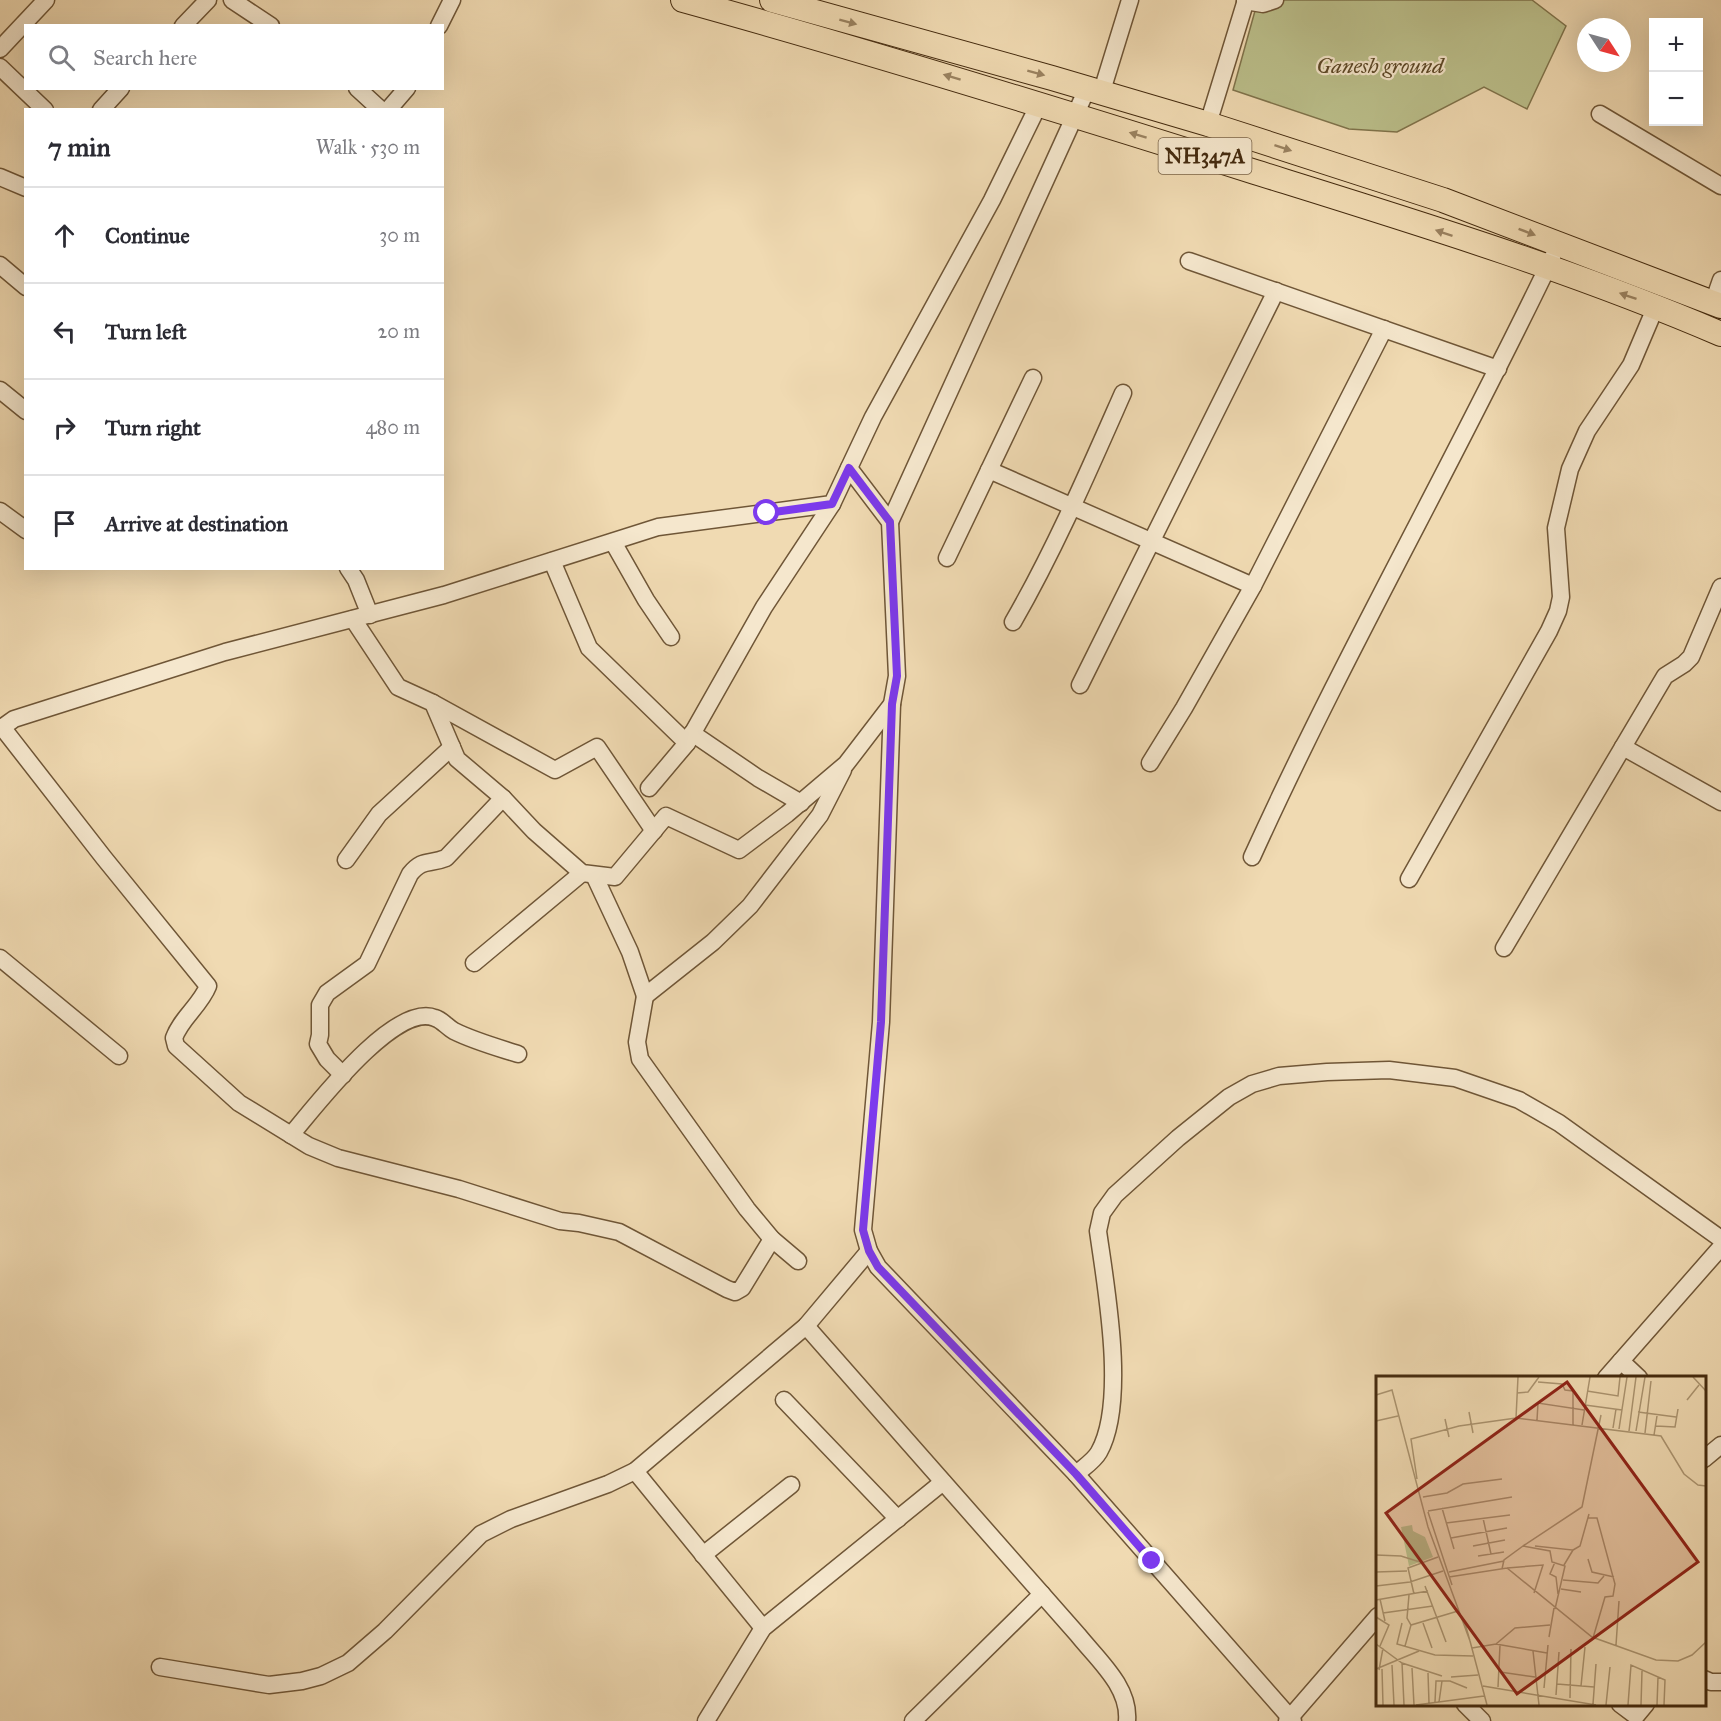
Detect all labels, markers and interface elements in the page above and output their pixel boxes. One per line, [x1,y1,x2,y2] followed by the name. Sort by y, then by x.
[839,17,857,27] one-way arrow
[1577,18,1631,72] north arrow
[1649,18,1703,126] map controls
[1649,18,1703,72] button: +
[24,24,444,90] search box
[45,41,78,74] icon: search
[93,44,197,71] text: Search here
[1316,52,1445,79] park label: Ganesh ground
[1027,69,1045,79] one-way arrow
[942,72,960,81] one-way arrow
[1649,72,1703,126] button: −
[1129,130,1147,139] one-way arrow
[48,131,111,163] text: 7 min
[316,135,420,159] text: Walk · 530 m
[1158,138,1252,174] road number: NH347A
[1274,144,1292,154] one-way arrow
[48,219,81,252] icon: ahead
[105,222,190,249] text: Continue
[379,223,420,247] text: 30 m
[1435,227,1453,237] one-way arrow
[1518,228,1536,237] one-way arrow
[1619,291,1637,301] one-way arrow
[48,315,81,348] icon: left
[105,318,187,345] text: Turn left
[377,319,420,343] text: 20 m
[48,411,81,444] icon: right
[105,414,201,441] text: Turn right
[365,415,420,439] text: 480 m
[753,499,779,525] route start
[48,507,81,540] icon: arrive
[105,510,288,537] text: Arrive at destination
[1376,1376,1706,1706] inset map
[1138,1547,1164,1573] route end

